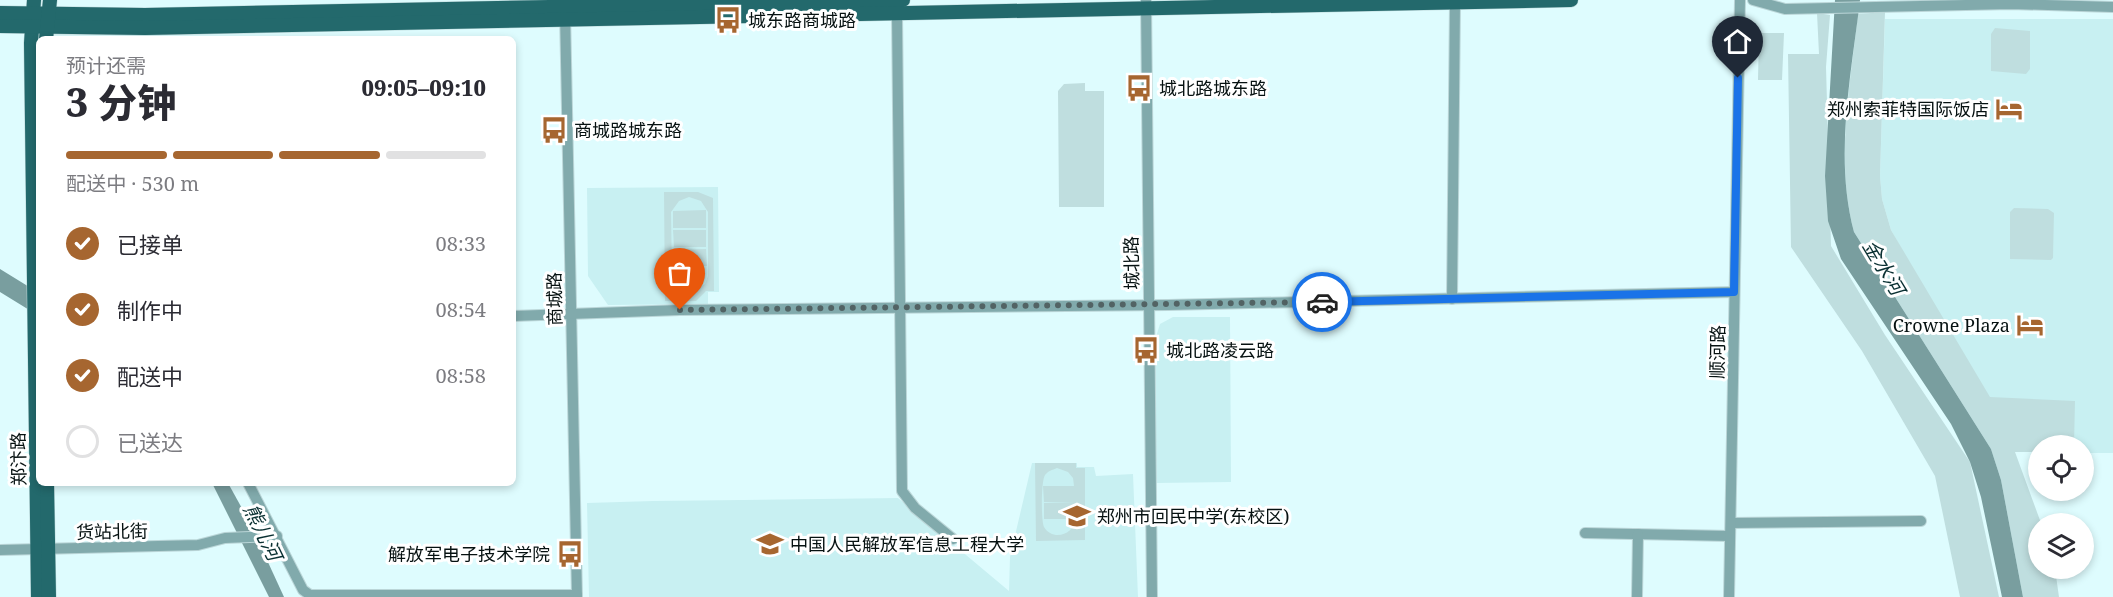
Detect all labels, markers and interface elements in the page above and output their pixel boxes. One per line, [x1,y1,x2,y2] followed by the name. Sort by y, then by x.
[713,5,743,35] bus stop icon: 城东路商城路
[748,8,856,32] place label: 城东路商城路
[1712,16,1763,78] pin
[1721,25,1754,58] icon: home
[66,52,146,79] text: 预计还需
[362,72,486,102] text: 09:05–09:10
[1124,73,1154,103] bus stop icon: 城北路城东路
[66,75,176,128] text: 3 分钟
[1159,76,1267,100] place label: 城北路城东路
[1994,94,2024,124] hotel icon: 郑州索菲特国际饭店
[1827,97,1989,121] place label: 郑州索菲特国际饭店
[539,115,569,145] bus stop icon: 商城路城东路
[574,118,682,142] place label: 商城路城东路
[66,170,199,197] text: 配送中 · 530 m
[66,227,99,260] icon: check
[117,229,183,259] text: 已接单
[436,230,486,257] text: 08:33
[1857,234,1913,303] water label: 金水河
[1119,236,1143,290] street label: 城北路
[654,248,705,310] pin
[663,257,696,290] icon: bag
[542,272,566,326] street label: 商城路
[1292,272,1352,332] courier
[1306,286,1339,319] icon: car
[66,293,99,326] icon: check
[117,295,183,325] text: 制作中
[436,296,486,323] text: 08:54
[2015,310,2045,340] hotel icon: Crowne Plaza
[1893,313,2010,337] place label: Crowne Plaza
[1705,325,1729,379] street label: 顺河路
[1131,335,1161,365] bus stop icon: 城北路凌云路
[1166,338,1274,362] place label: 城北路凌云路
[66,359,99,392] icon: check
[117,361,183,391] text: 配送中
[436,362,486,389] text: 08:58
[117,427,183,457] text: 已送达
[6,432,30,486] street label: 郑汴路
[2028,435,2094,579] map controls
[2028,435,2094,501] button: locate
[238,499,290,568] water label: 熊儿河
[1062,501,1092,531] school or university icon: 郑州市回民中学(东校区)
[1097,504,1289,528] place label: 郑州市回民中学(东校区)
[2028,513,2094,579] button: layers
[76,518,148,544] street label: 货站北街
[755,529,785,559] school or university icon: 中国人民解放军信息工程大学
[790,532,1024,556] place label: 中国人民解放军信息工程大学
[555,539,585,569] bus stop icon: 解放军电子技术学院
[388,542,550,566] place label: 解放军电子技术学院

